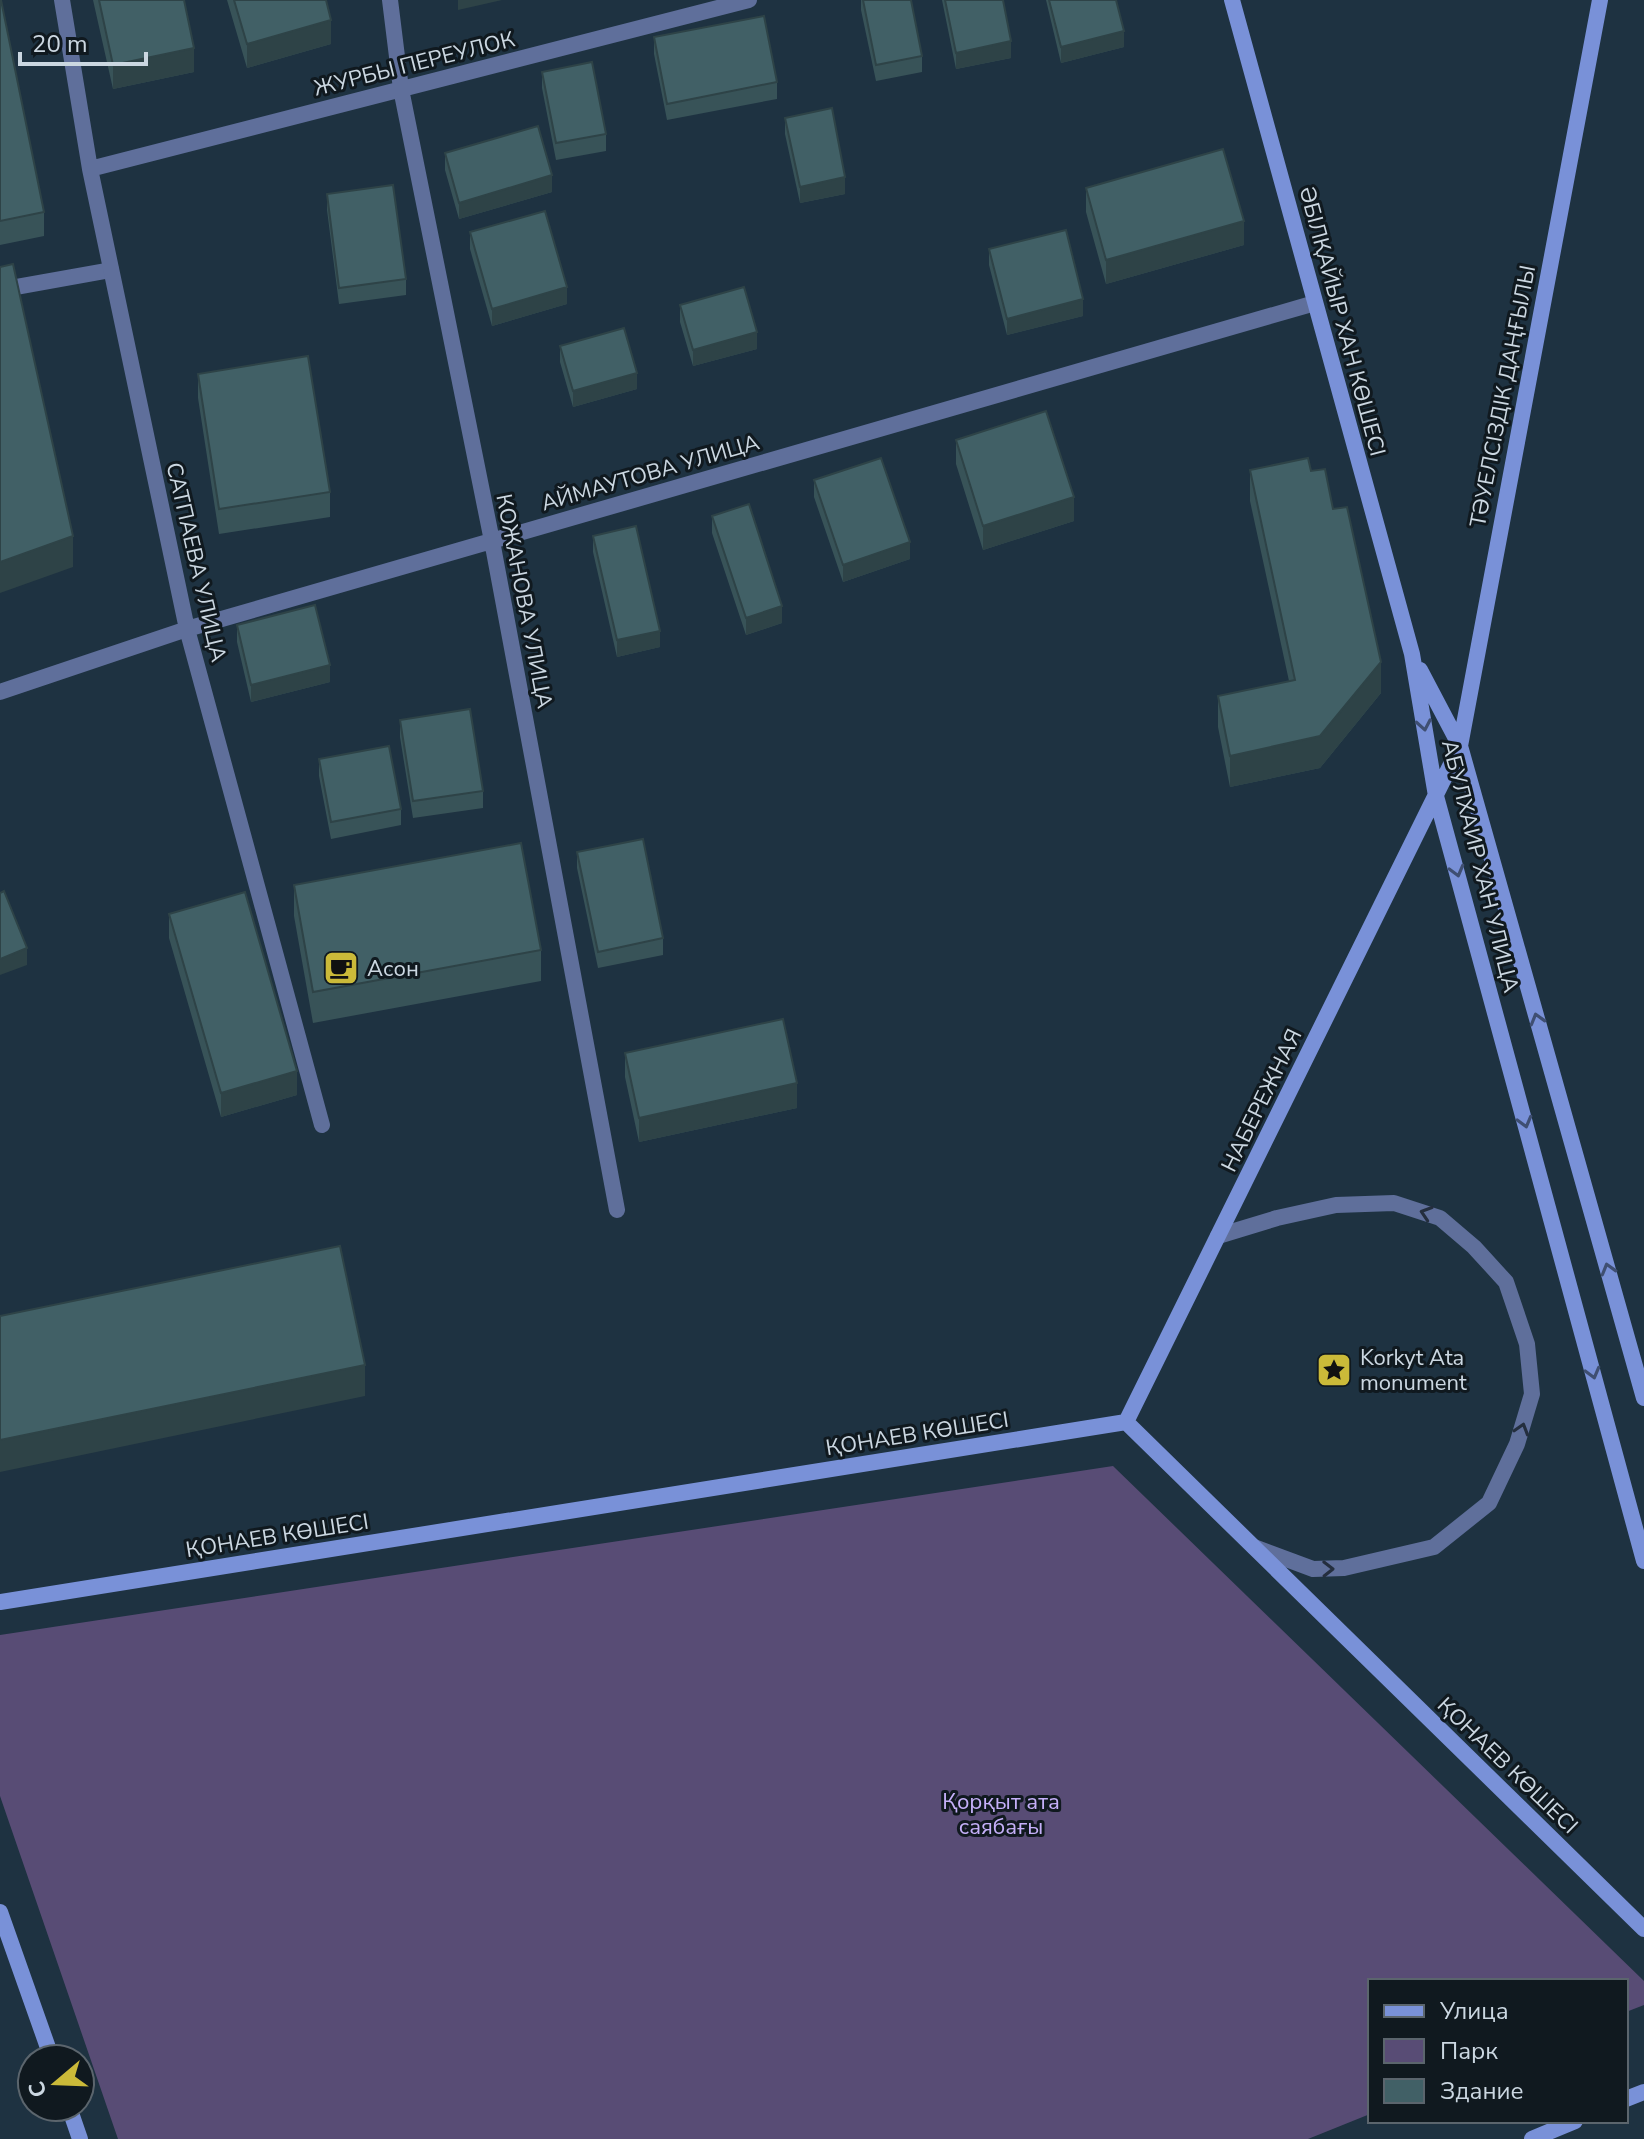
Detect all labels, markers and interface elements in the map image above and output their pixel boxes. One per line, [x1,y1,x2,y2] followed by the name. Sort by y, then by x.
[20,16,146,66] scale bar
[311,25,518,103] street label: ЖУРБЫ ПЕРЕУЛОК
[32,28,88,60] text: 20 m
[1292,183,1393,460] street label: ӘБІЛҚАЙЫР ХАН КӨШЕСІ
[1463,263,1543,530] street label: ТӘУЕЛСІЗДІК ДАҢҒЫЛЫ
[538,427,763,519] street label: АЙМАУТОВА УЛИЦА
[158,460,234,665] street label: САТПАЕВА УЛИЦА
[489,491,560,711] street label: КОЖАНОВА УЛИЦА
[1415,718,1432,732] one-way arrow
[1434,737,1526,996] street label: АБУЛХАИР ХАН УЛИЦА
[1447,864,1464,878] one-way arrow
[322,949,360,987] cafe icon: Асон
[367,954,419,984] place label: Асон
[1530,1012,1546,1026] one-way arrow
[1214,1024,1310,1177] street label: НАБЕРЕЖНАЯ
[1515,1114,1532,1128] one-way arrow
[1419,1206,1433,1222] one-way arrow
[1600,1262,1617,1276] one-way arrow
[1360,1343,1467,1398] place label: Korkyt Ata monument
[1315,1351,1353,1389] place icon: Korkyt Ata monument
[1584,1365,1600,1379] one-way arrow
[823,1405,1011,1463] street label: ҚОНАЕВ КӨШЕСІ
[1512,1423,1528,1437] one-way arrow
[183,1507,371,1565] street label: ҚОНАЕВ КӨШЕСІ
[1322,1560,1335,1577] one-way arrow
[1430,1691,1584,1841] street label: ҚОНАЕВ КӨШЕСІ
[942,1787,1060,1842] park label: Қорқыт ата саябағы
[1368,1979,1628,2123] legend
[1439,1995,1509,2027] text: Улица
[1440,2035,1498,2067] text: Парк
[16,2043,96,2123] north arrow
[1440,2075,1524,2107] text: Здание
[21,2077,55,2101] text: С

